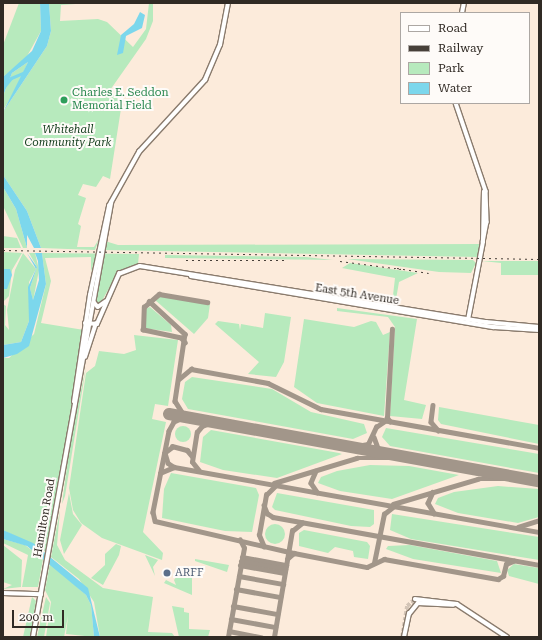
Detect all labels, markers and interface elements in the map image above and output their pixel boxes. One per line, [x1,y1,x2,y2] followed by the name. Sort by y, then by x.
[400,12,530,104] legend
[438,21,467,35] text: Road
[438,41,483,55] text: Railway
[438,61,464,75] text: Park
[438,81,472,95] text: Water
[72,87,169,113] place label: Charles E. Seddon Memorial Field
[59,95,69,105] marker: Charles E. Seddon Memorial Field
[24,124,112,150] park label: Whitehall Community Park
[314,282,400,308] street label: East 5th Avenue
[32,478,58,558] street label: Hamilton Road
[175,566,204,580] place label: ARFF
[162,568,172,578] marker: ARFF
[14,602,66,628] scale bar
[19,610,53,624] text: 200 m

